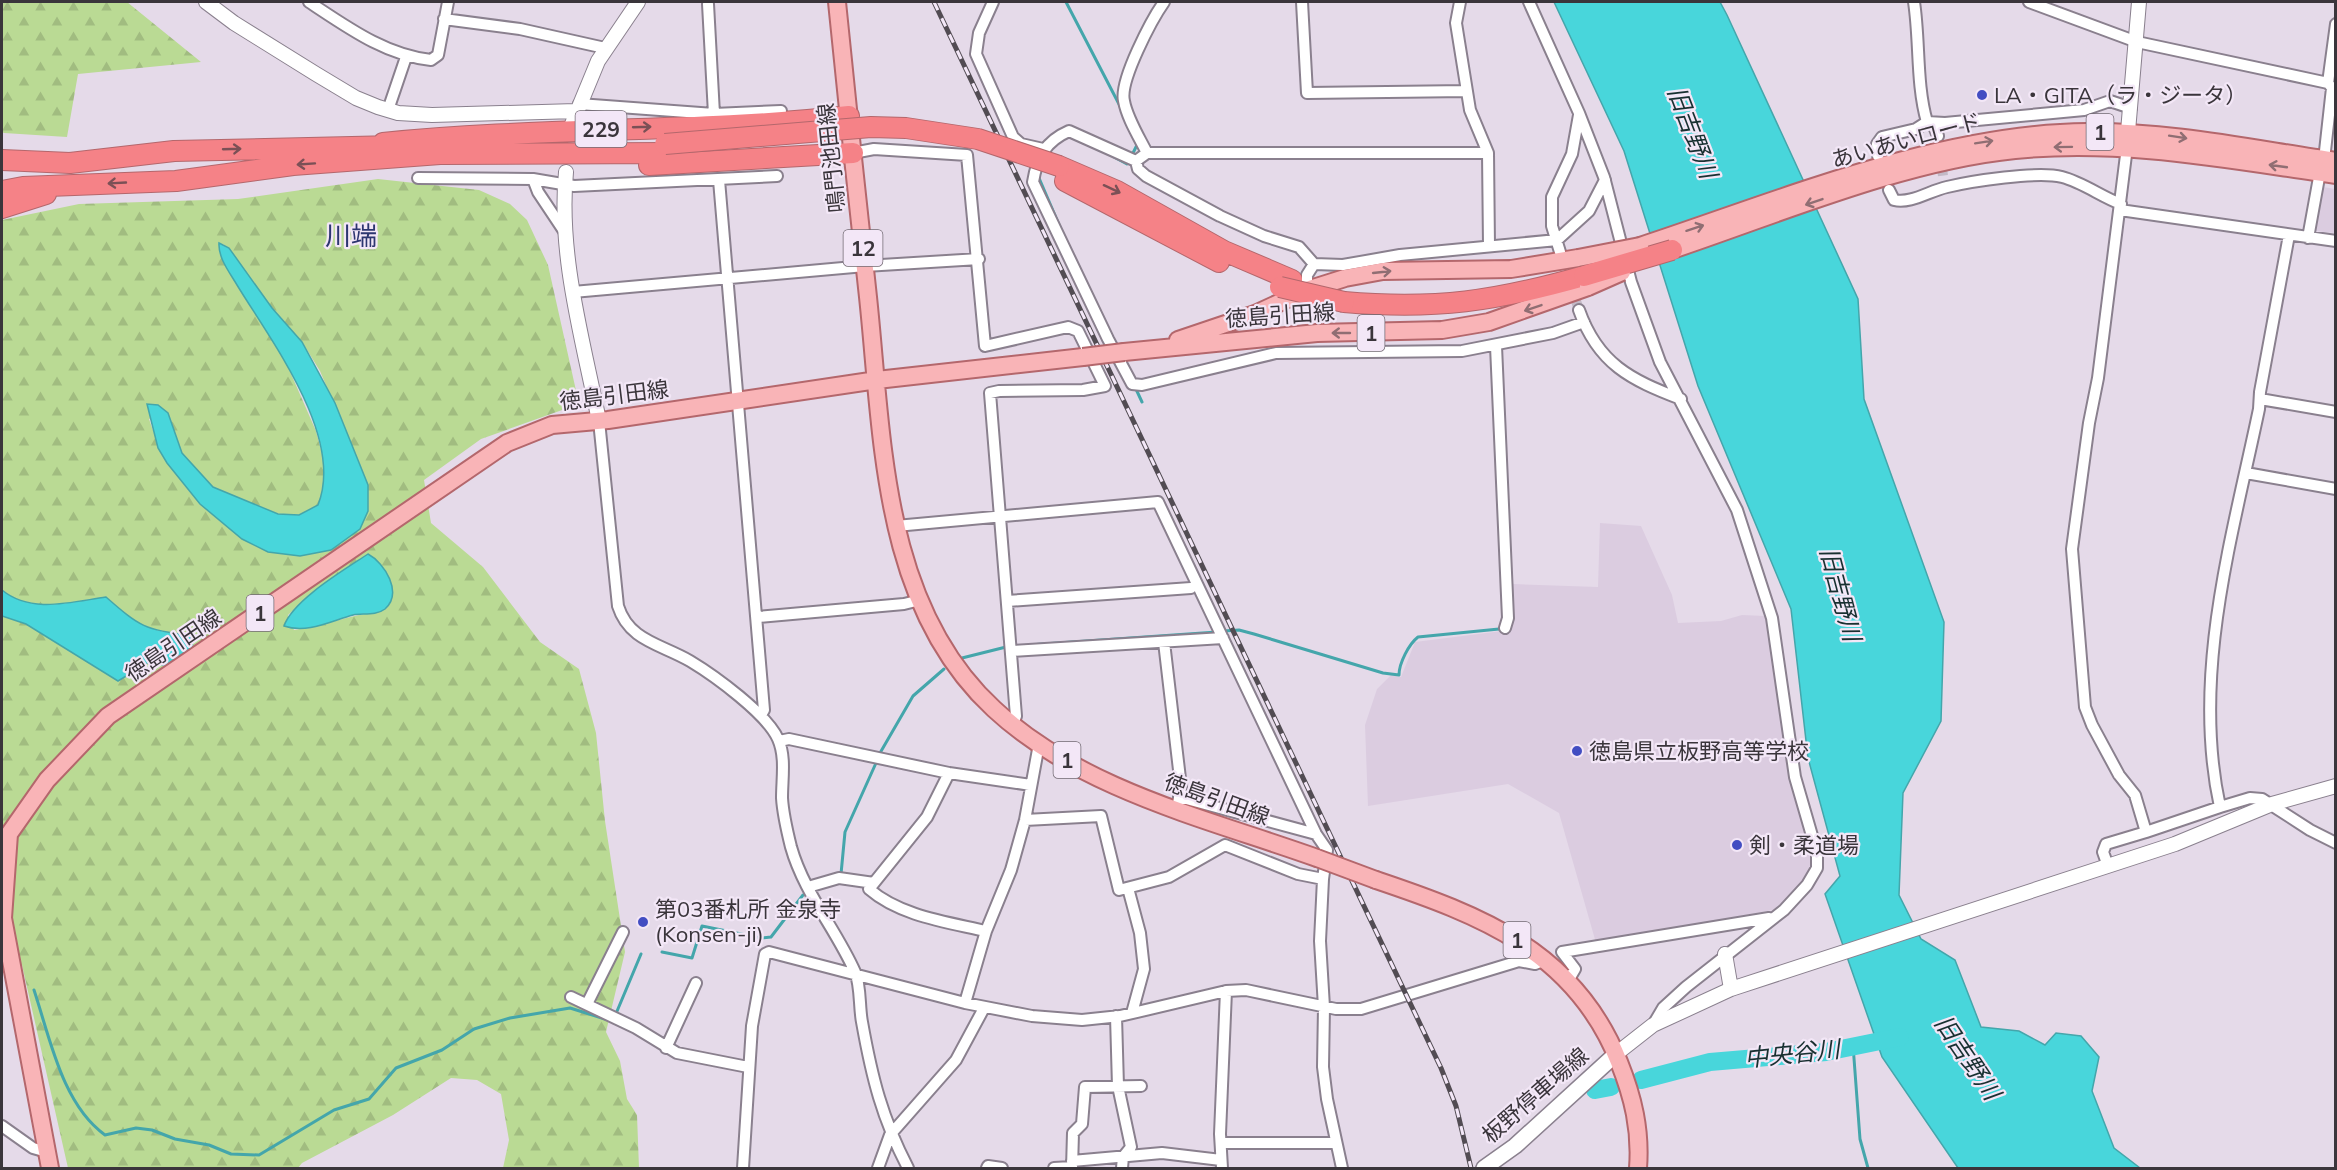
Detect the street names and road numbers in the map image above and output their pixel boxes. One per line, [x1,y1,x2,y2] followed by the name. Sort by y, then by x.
[811,102,851,214] street label: 鳴門池田線
[1828,107,1984,173] street label: あいあいロード
[576,111,626,147] road number: 229
[2086,114,2114,150] road number: 1
[844,230,882,266] road number: 12
[1224,297,1336,333] street label: 徳島引田線
[1358,315,1384,351] road number: 1
[558,374,670,416] street label: 徳島引田線
[246,595,274,631] road number: 1
[120,603,226,687] street label: 徳島引田線
[1054,742,1080,778] road number: 1
[1161,767,1273,831] street label: 徳島引田線
[1504,922,1530,958] road number: 1
[1476,1041,1594,1149] street label: 板野停車場線

